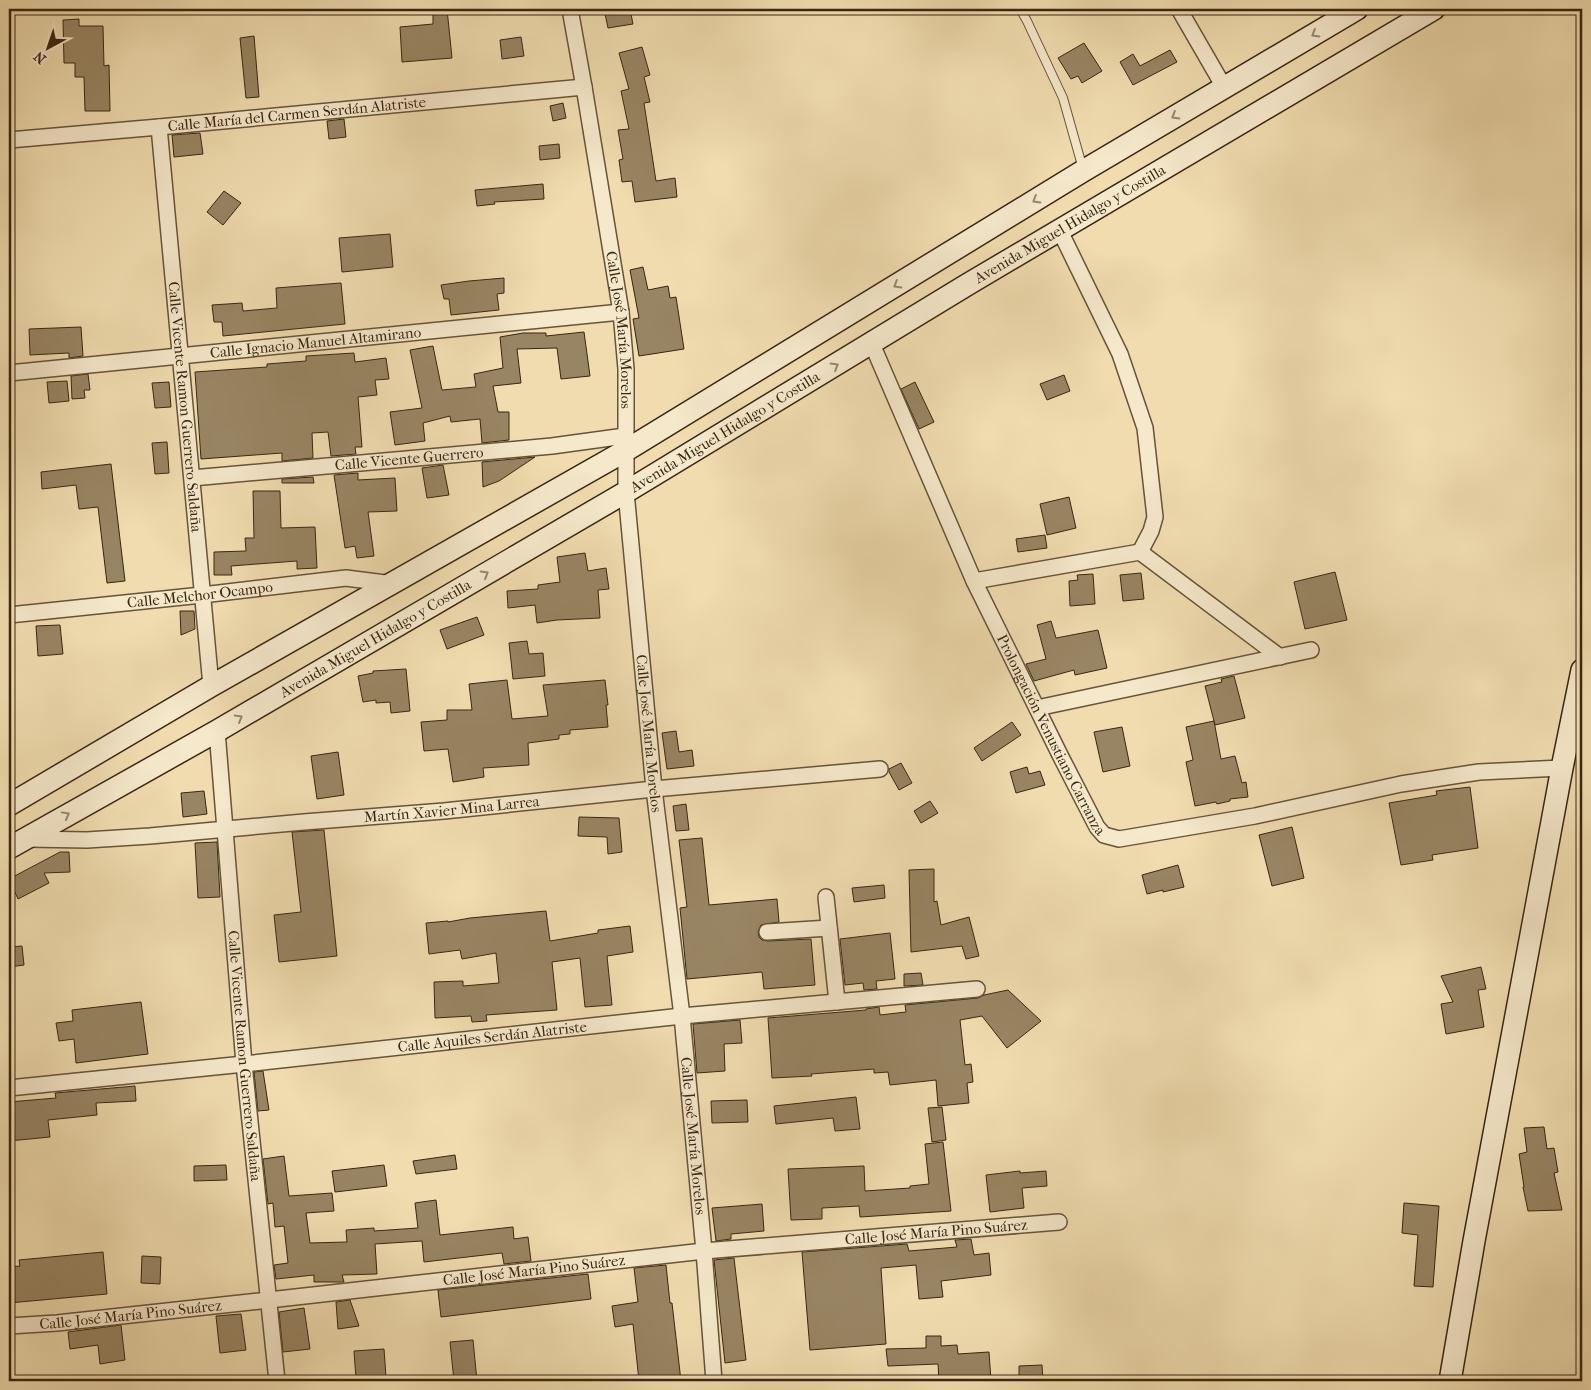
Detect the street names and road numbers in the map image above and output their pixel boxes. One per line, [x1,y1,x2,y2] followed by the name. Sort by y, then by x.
[167,93,427,135] street label: Calle María del Carmen Serdán Alatriste
[970,160,1170,288] street label: Avenida Miguel Hidalgo y Costilla
[602,250,635,409] street label: Calle José María Morelos
[164,281,206,534] street label: Calle Vicente Ramon Guerrero Saldaña
[209,323,422,362] street label: Calle Ignacio Manuel Altamirano
[626,367,824,497] street label: Avenida Miguel Hidalgo y Costilla
[334,443,485,474] street label: Calle Vicente Guerrero
[275,575,475,702] street label: Avenida Miguel Hidalgo y Costilla
[126,578,274,612] street label: Calle Melchor Ocampo
[993,631,1110,840] street label: Prolongación Venustiano Carranza
[632,654,666,814] street label: Calle José María Morelos
[363,792,541,826] street label: Martín Xavier Mina Larrea
[224,930,265,1183] street label: Calle Vicente Ramon Guerrero Saldaña
[397,1017,588,1056] street label: Calle Aquiles Serdán Alatriste
[677,1056,710,1216] street label: Calle José María Morelos
[844,1216,1029,1248] street label: Calle José María Pino Suárez
[442,1251,626,1289] street label: Calle José María Pino Suárez
[39,1296,223,1333] street label: Calle José María Pino Suárez

